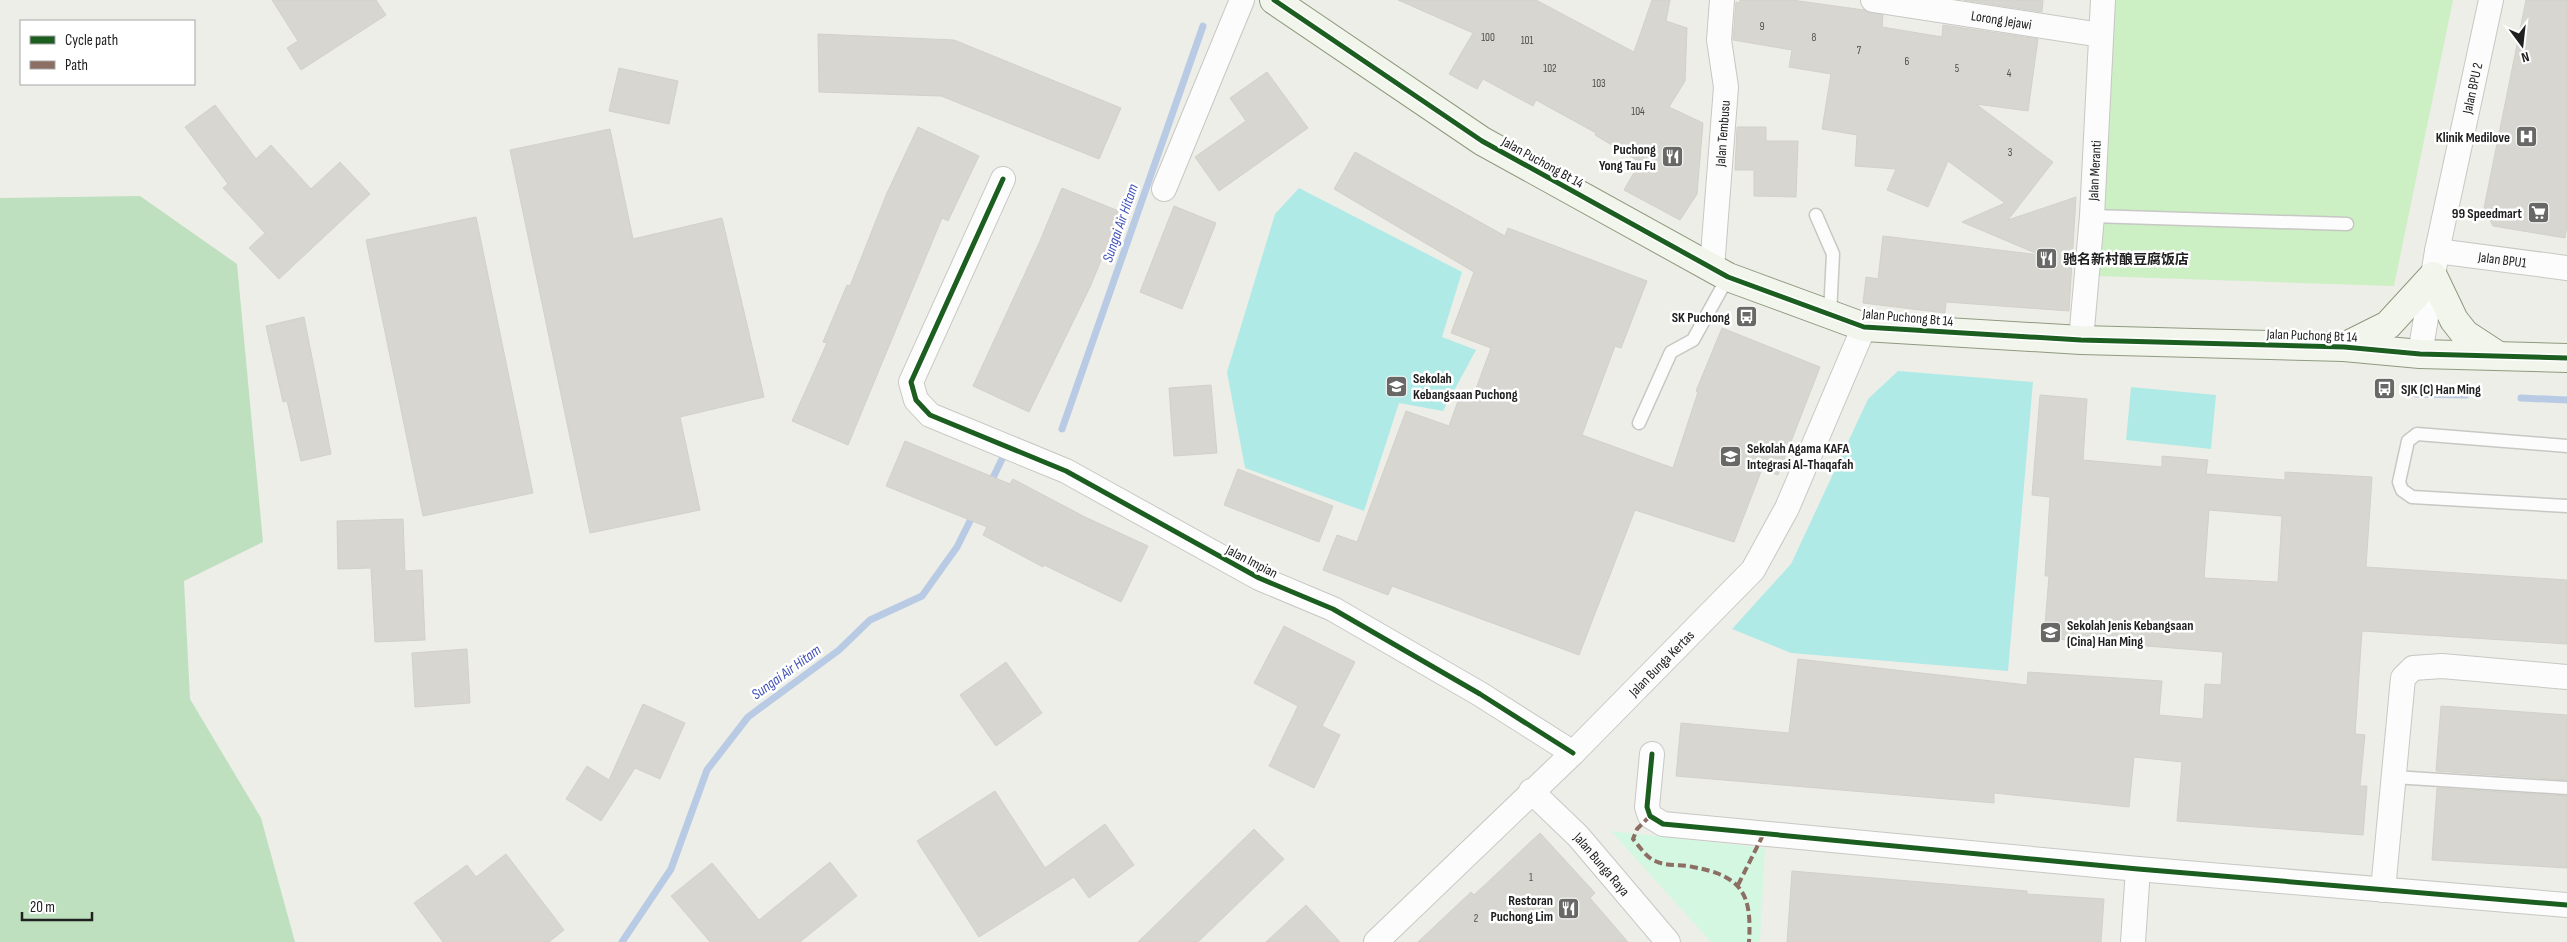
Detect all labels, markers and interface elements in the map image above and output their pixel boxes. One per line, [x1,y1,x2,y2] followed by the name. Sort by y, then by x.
[1970,7,2033,33] street label: Lorong Jejawi
[20,20,195,85] legend
[1760,20,1765,33] house number: 9
[2497,20,2547,70] north arrow
[65,31,118,50] text: Cycle path
[1481,31,1495,44] house number: 100
[1812,31,1817,44] house number: 8
[1521,34,1533,47] house number: 101
[1857,44,1862,57] house number: 7
[2519,48,2531,66] text: N
[1905,55,1910,68] house number: 6
[65,56,88,75] text: Path
[2459,61,2486,116] street label: Jalan BPU 2
[1543,62,1557,75] house number: 102
[1955,62,1959,75] house number: 5
[2007,67,2012,80] house number: 4
[1592,77,1606,90] house number: 103
[1712,100,1734,168] street label: Jalan Tembusu
[1631,105,1645,118] house number: 104
[2514,125,2538,149] hospital icon: Klinik Medilove
[2436,129,2510,146] place label: Klinik Medilove
[1498,132,1587,192] street label: Jalan Puchong Bt 14
[2085,140,2105,202] street label: Jalan Meranti
[1599,141,1656,174] place label: Puchong Yong Tau Fu
[1660,145,1684,169] restaurant icon: Puchong Yong Tau Fu
[2008,146,2013,159] house number: 3
[1098,181,1143,265] water label: Sungai Air Hitam
[2526,201,2550,225] supermarket icon: 99 Speedmart
[2452,205,2522,222] place label: 99 Speedmart
[2035,247,2059,271] restaurant icon: 驰名新村酿豆腐饭店
[2476,248,2528,272] street label: Jalan BPU1
[2063,251,2189,268] place label: 驰名新村酿豆腐饭店
[1734,305,1758,329] bus stop icon: SK Puchong
[1861,305,1954,330] street label: Jalan Puchong Bt 14
[1672,309,1730,326] place label: SK Puchong
[2265,325,2358,346] street label: Jalan Puchong Bt 14
[1413,370,1518,403] place label: Sekolah Kebangsaan Puchong
[1385,374,1409,398] school or university icon: Sekolah Kebangsaan Puchong
[2373,377,2397,401] bus stop icon: SJK (C) Han Ming
[2401,381,2481,398] place label: SJK (C) Han Ming
[1747,440,1853,473] place label: Sekolah Agama KAFA Integrasi Al-Thaqafah
[1719,444,1743,468] school or university icon: Sekolah Agama KAFA Integrasi Al-Thaqafah
[1222,541,1281,582] street label: Jalan Impian
[2067,617,2193,650] place label: Sekolah Jenis Kebangsaan (Cina) Han Ming
[2039,621,2063,645] school or university icon: Sekolah Jenis Kebangsaan (Cina) Han Ming
[1625,627,1698,701] street label: Jalan Bunga Kertas
[748,640,825,704] water label: Sungai Air Hitam
[1570,828,1633,900] street label: Jalan Bunga Raya
[1529,871,1533,884] house number: 1
[22,890,92,922] scale bar
[1490,892,1553,925] place label: Restoran Puchong Lim
[1557,896,1581,920] restaurant icon: Restoran Puchong Lim
[30,898,55,917] text: 20 m
[1474,912,1479,925] house number: 2

